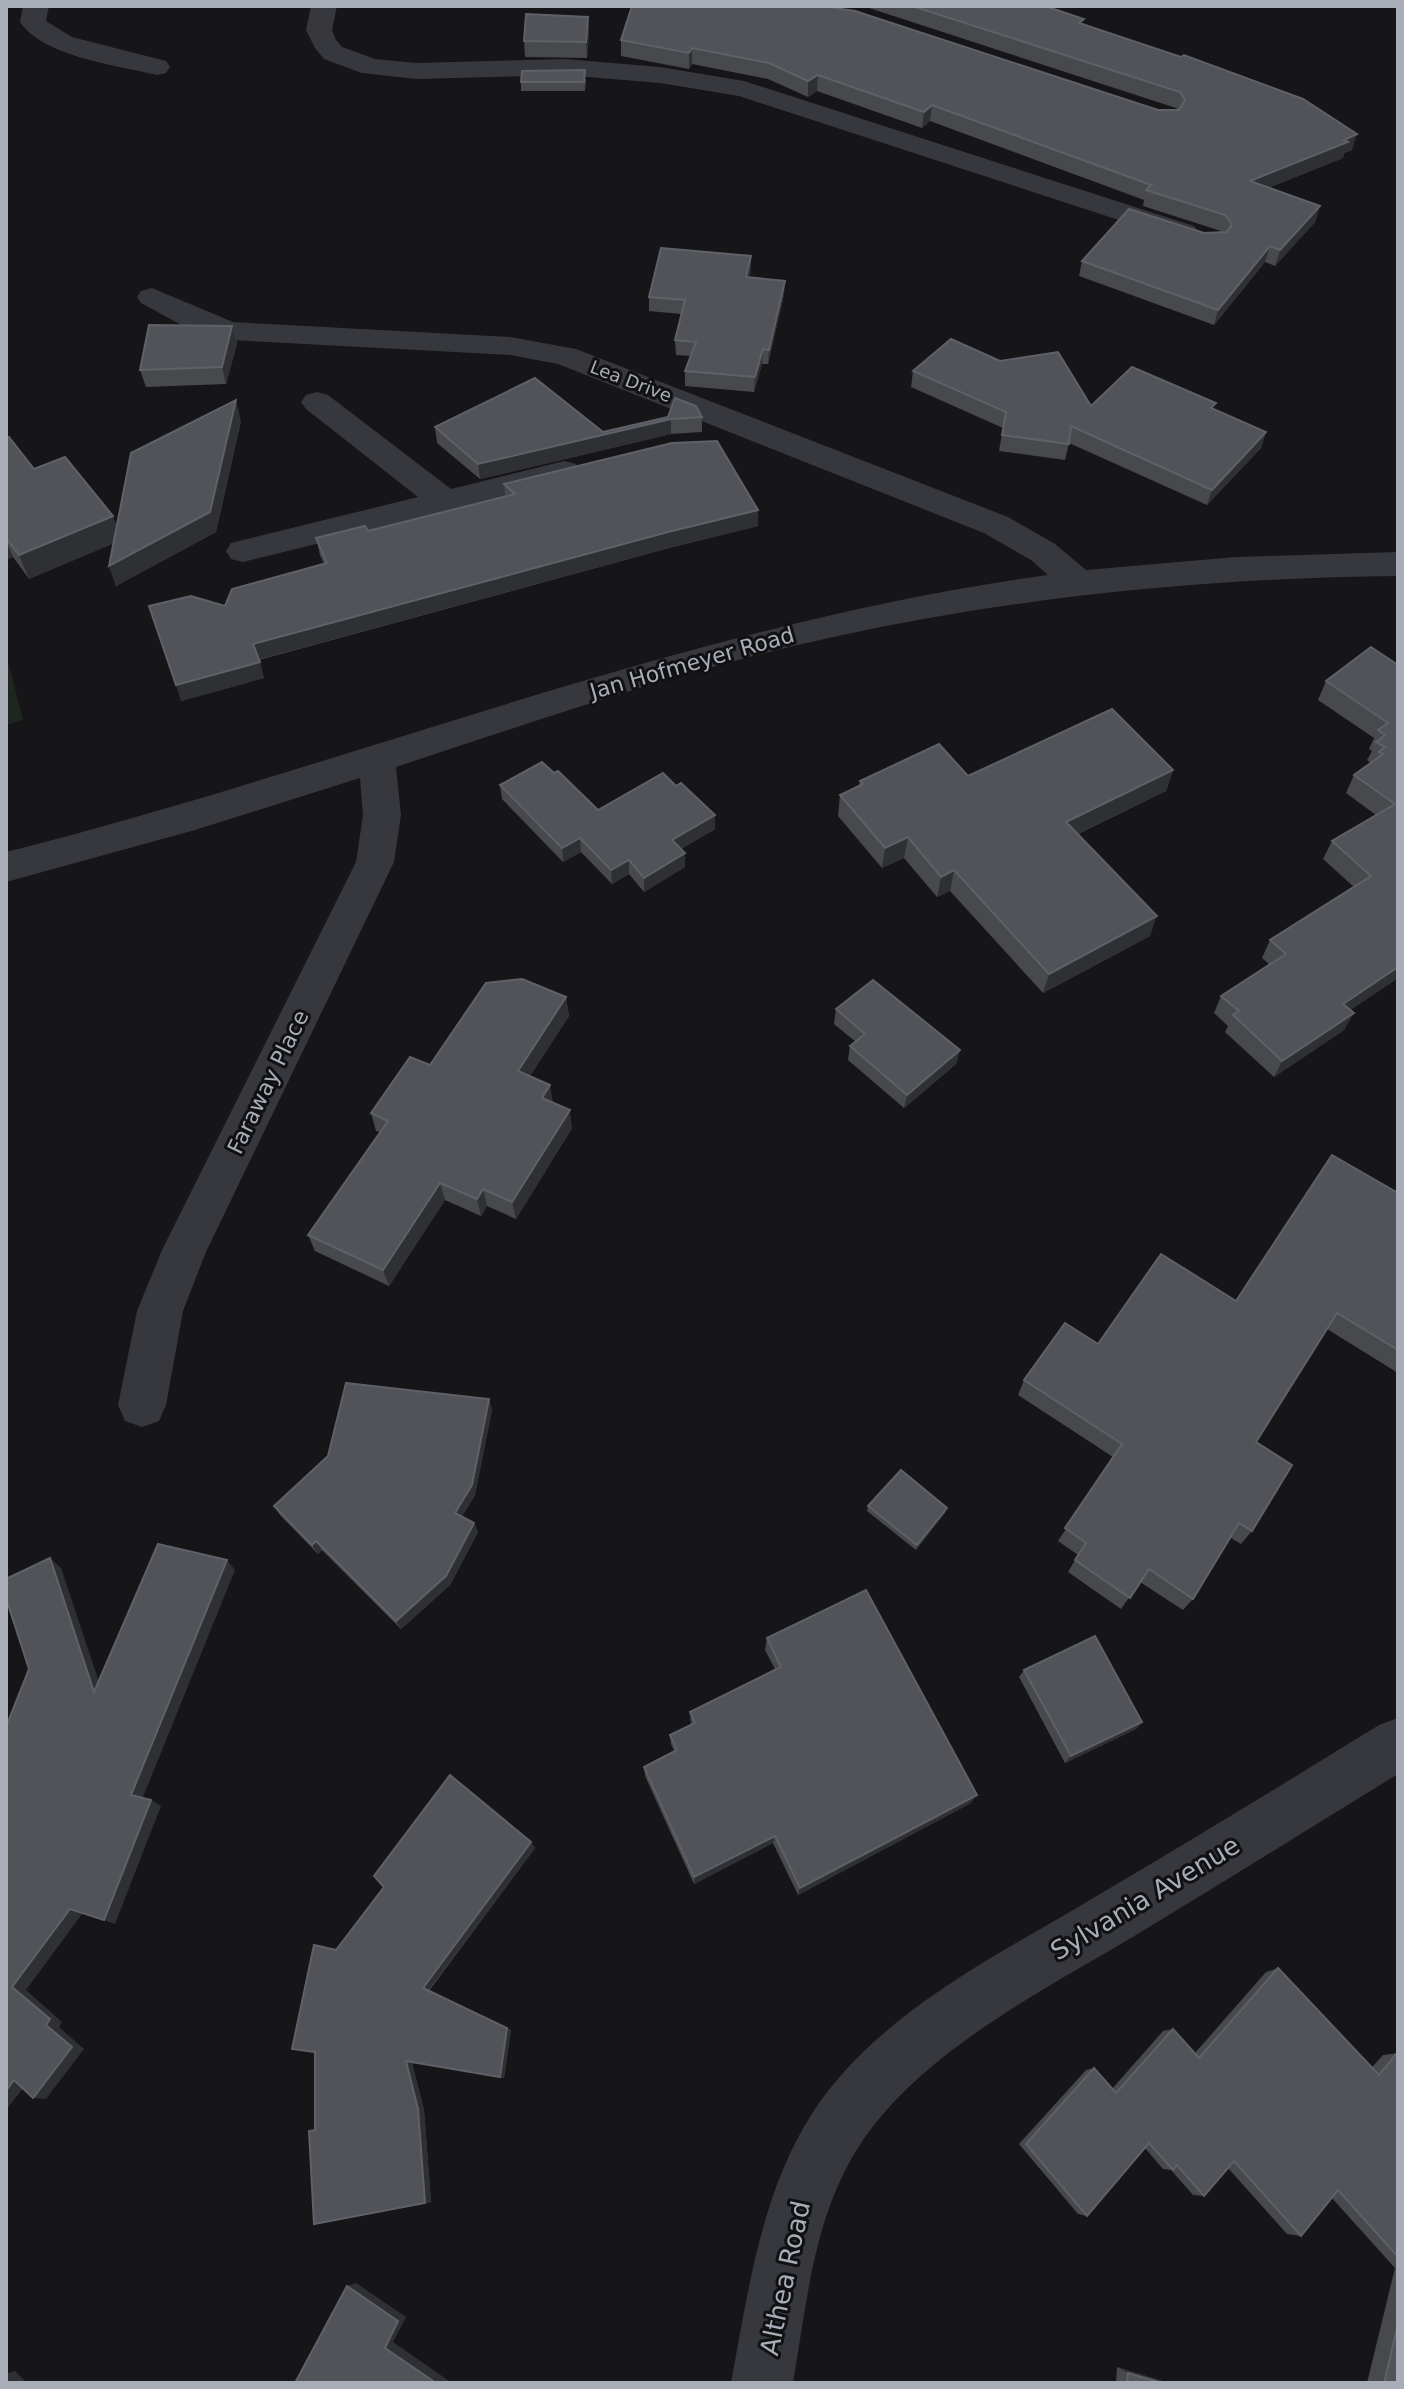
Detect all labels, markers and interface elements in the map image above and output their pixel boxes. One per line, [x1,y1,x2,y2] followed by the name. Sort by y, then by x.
[587,356,675,406] street label: Lea Drive
[585,622,797,705] street label: Jan Hofmeyer Road
[222,1006,314,1158] street label: Faraway Place
[1045,1830,1245,1966] street label: Sylvania Avenue
[754,2198,816,2358] street label: Althea Road

